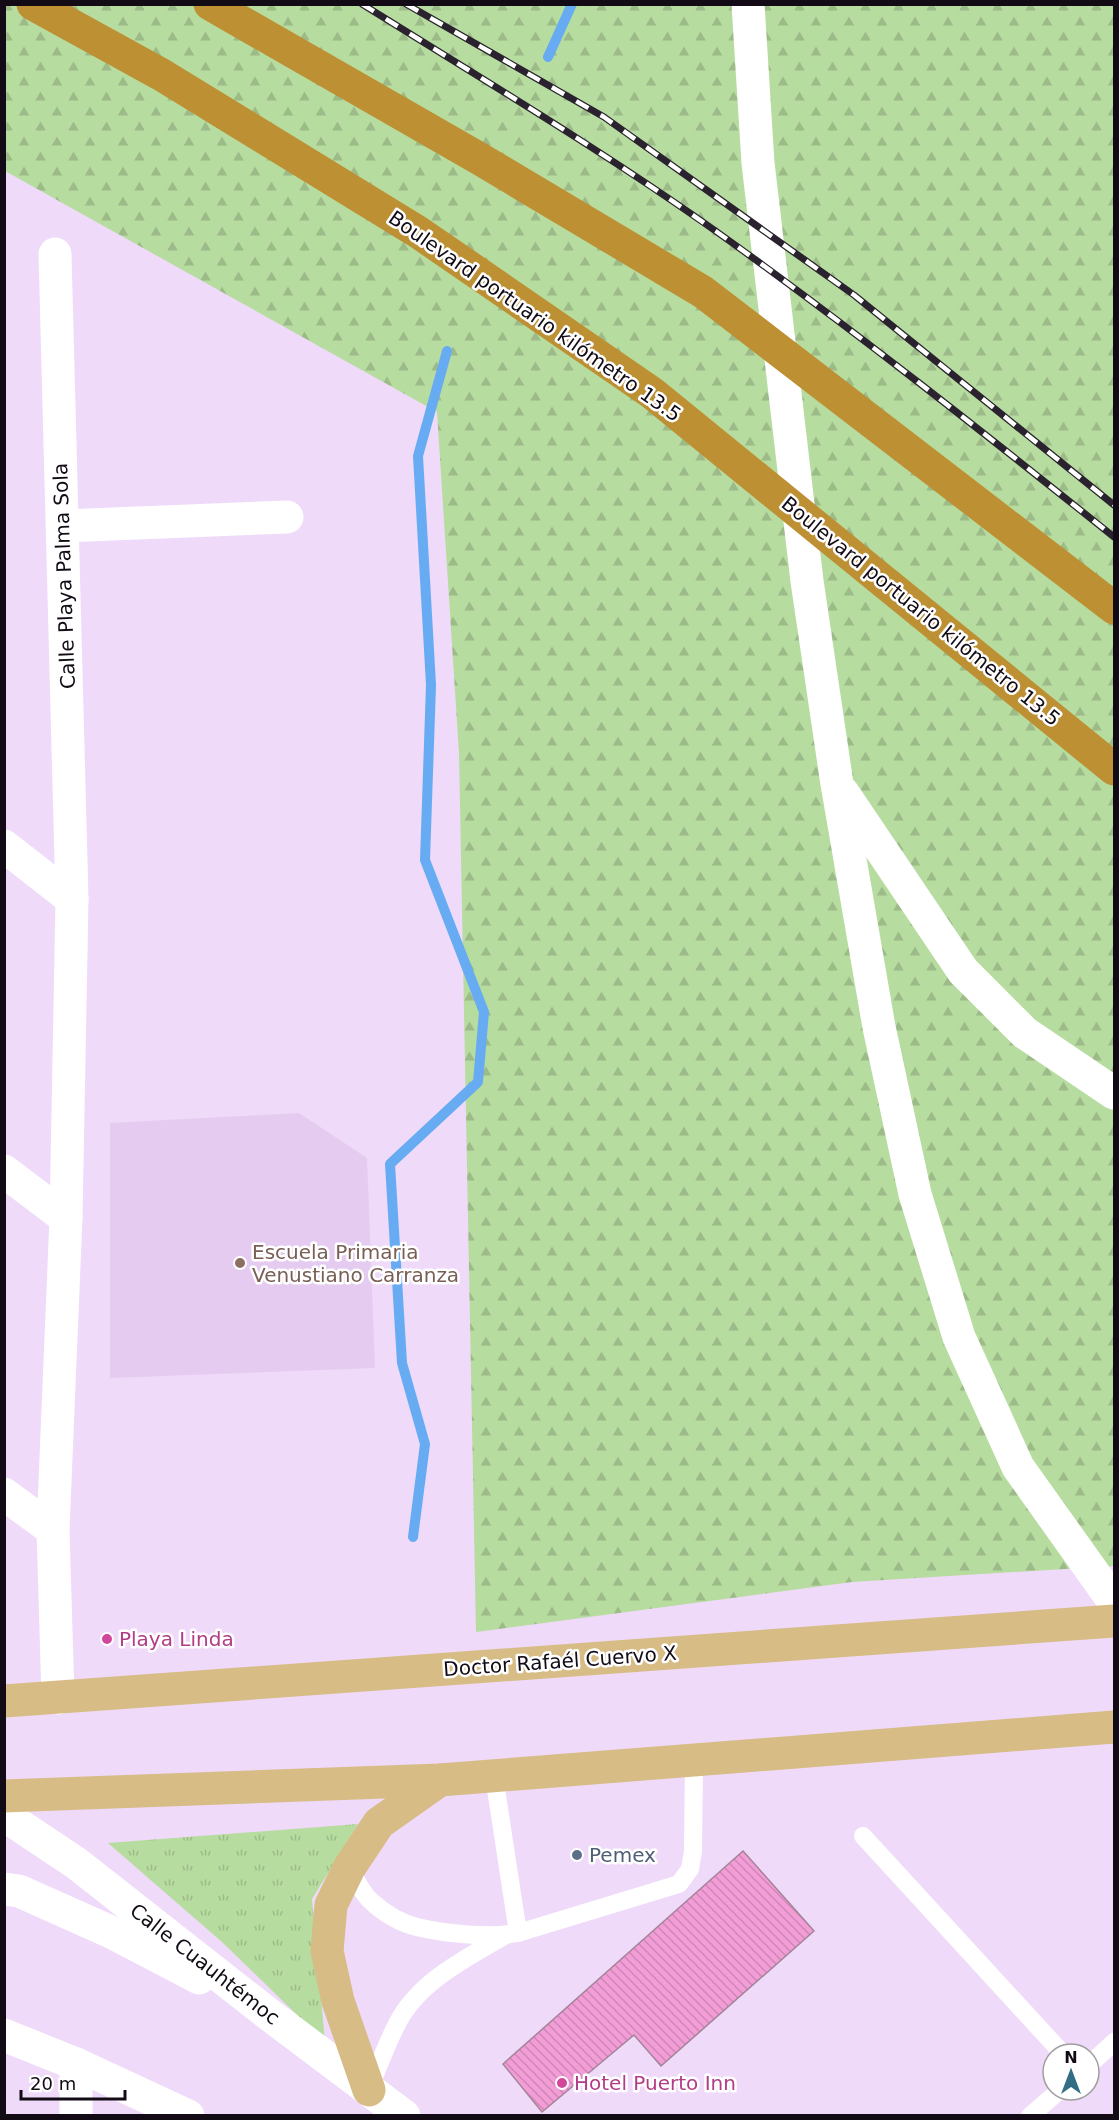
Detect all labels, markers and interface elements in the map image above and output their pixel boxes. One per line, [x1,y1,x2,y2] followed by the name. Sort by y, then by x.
[384,205,686,427] street label: Boulevard portuario kilómetro 13.5
[48,463,80,689] street label: Calle Playa Palma Sola
[777,491,1065,731] street label: Boulevard portuario kilómetro 13.5
[252,1240,459,1287] place label: Escuela Primaria Venustiano Carranza
[233,1256,247,1270] marker: Escuela Primaria Venustiano Carranza
[119,1627,234,1651] place label: Playa Linda
[100,1632,114,1646] marker: Playa Linda
[443,1641,678,1681] street label: Doctor Rafaél Cuervo X
[589,1843,656,1867] place label: Pemex
[570,1848,584,1862] marker: Pemex
[125,1898,285,2030] street label: Calle Cuauhtémoc
[1041,2042,1101,2102] north arrow
[1064,2048,1078,2067] text: N
[21,2063,124,2101] scale bar
[574,2071,736,2095] place label: Hotel Puerto Inn
[30,2073,76,2094] text: 20 m
[555,2076,569,2090] marker: Hotel Puerto Inn

